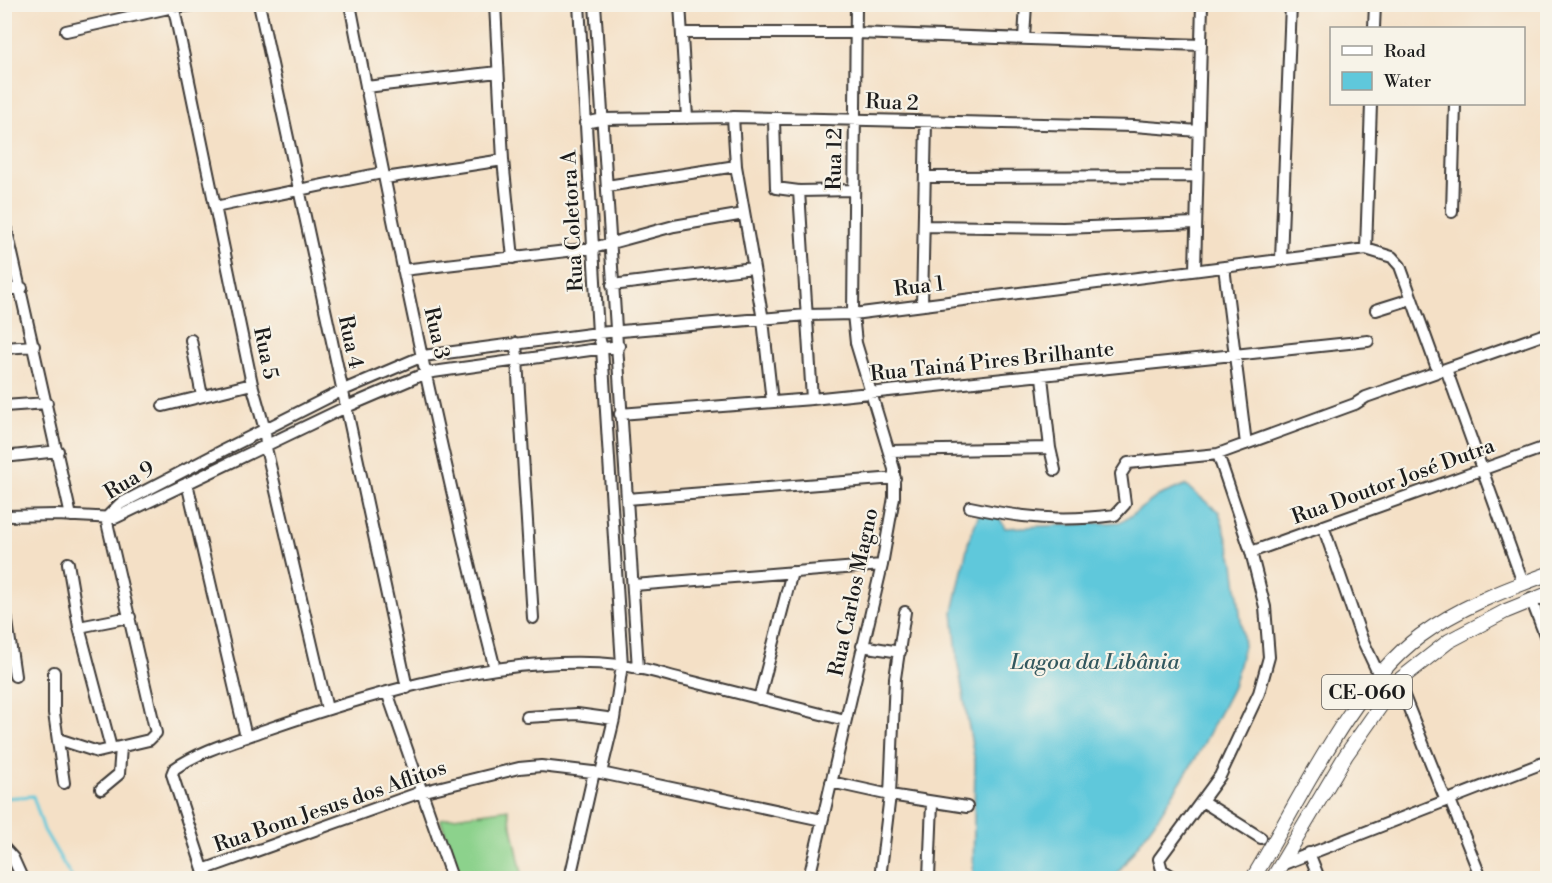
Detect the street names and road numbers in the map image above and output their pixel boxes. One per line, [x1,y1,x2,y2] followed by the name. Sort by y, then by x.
[865,89,919,117] street label: Rua 2
[821,127,849,191] street label: Rua 12
[556,149,590,292] street label: Rua Coletora A
[892,271,946,303] street label: Rua 1
[417,304,455,362] street label: Rua 3
[332,313,368,371] street label: Rua 4
[247,325,283,382] street label: Rua 5
[869,336,1115,388] street label: Rua Tainá Pires Brilhante
[1288,433,1499,531] street label: Rua Doutor José Dutra
[100,456,159,506] street label: Rua 9
[823,506,884,679] street label: Rua Carlos Magno
[1322,675,1412,709] road number: CE-060
[211,755,450,859] street label: Rua Bom Jesus dos Aflitos

